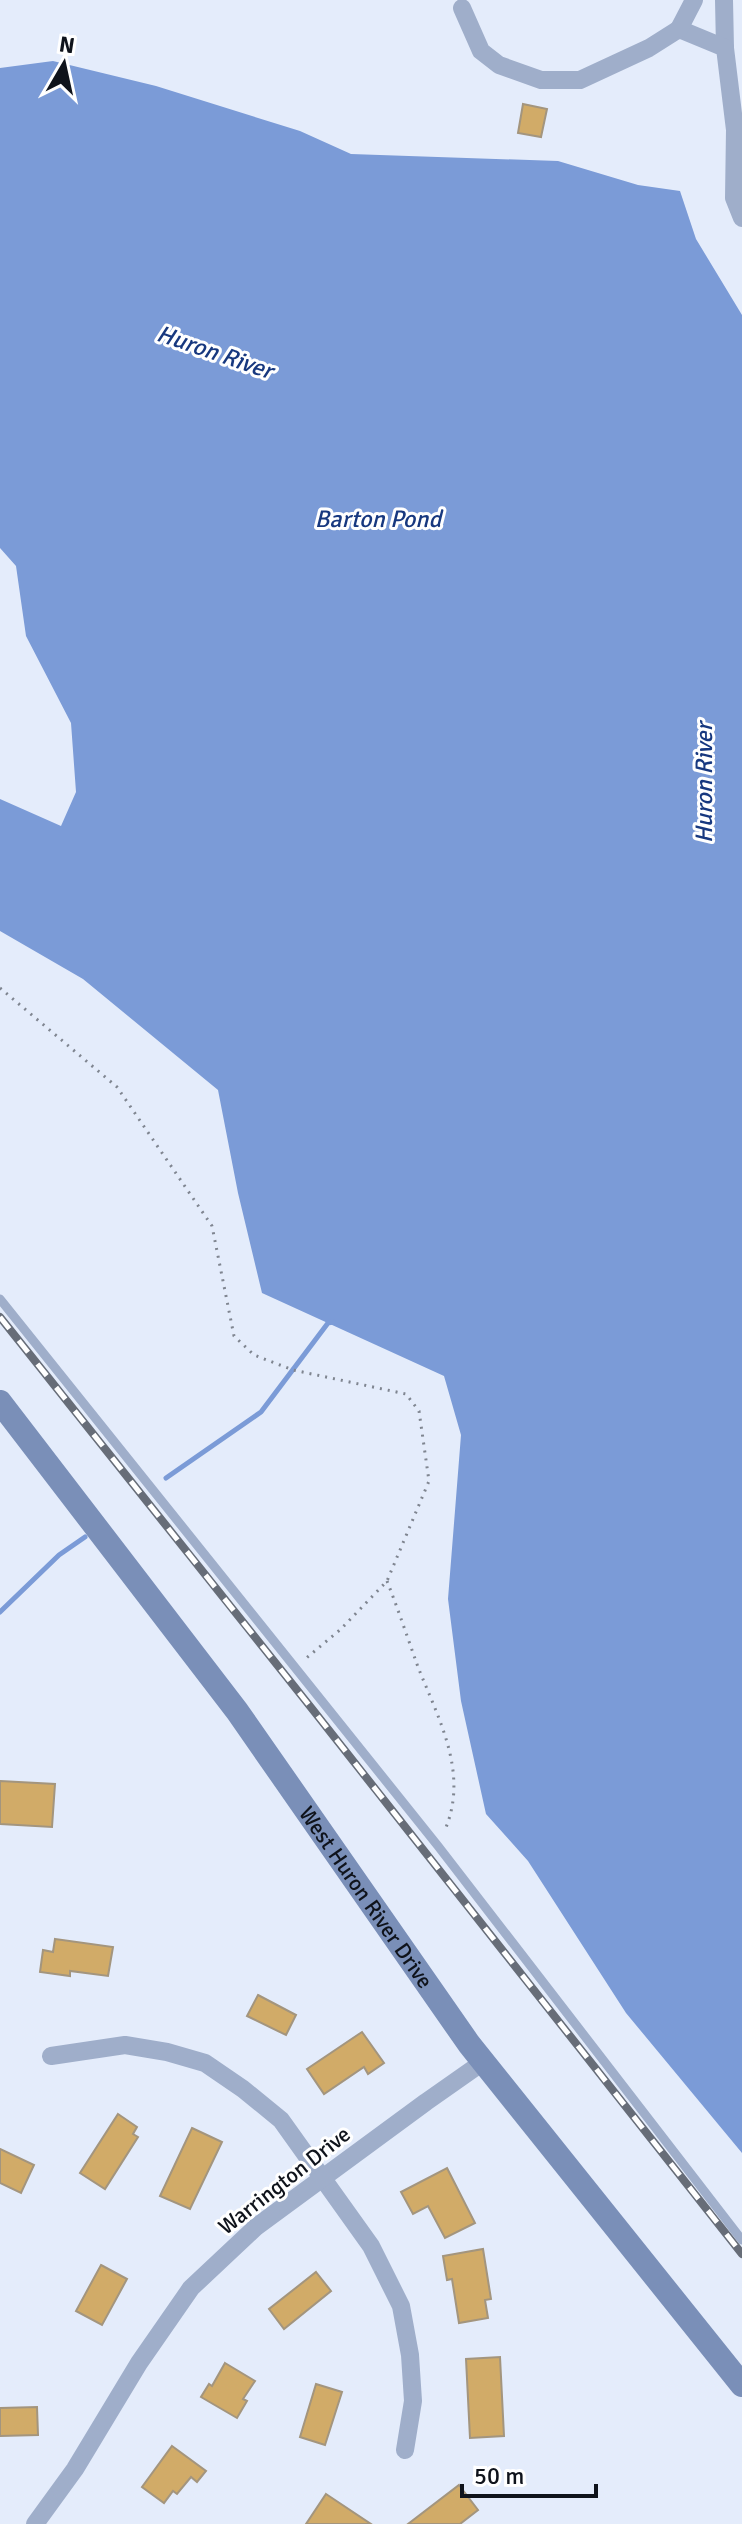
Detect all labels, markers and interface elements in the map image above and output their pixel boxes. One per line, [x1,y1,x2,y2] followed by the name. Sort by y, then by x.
[24,24,104,104] north arrow
[57,30,77,59] text: N
[153,318,280,387] water label: Huron River
[315,504,444,534] water label: Barton Pond
[689,719,719,843] water label: Huron River
[293,1801,439,1993] street label: West Huron River Drive
[213,2120,356,2240] street label: Warrington Drive
[462,2448,596,2498] scale bar
[474,2461,524,2491] text: 50 m

